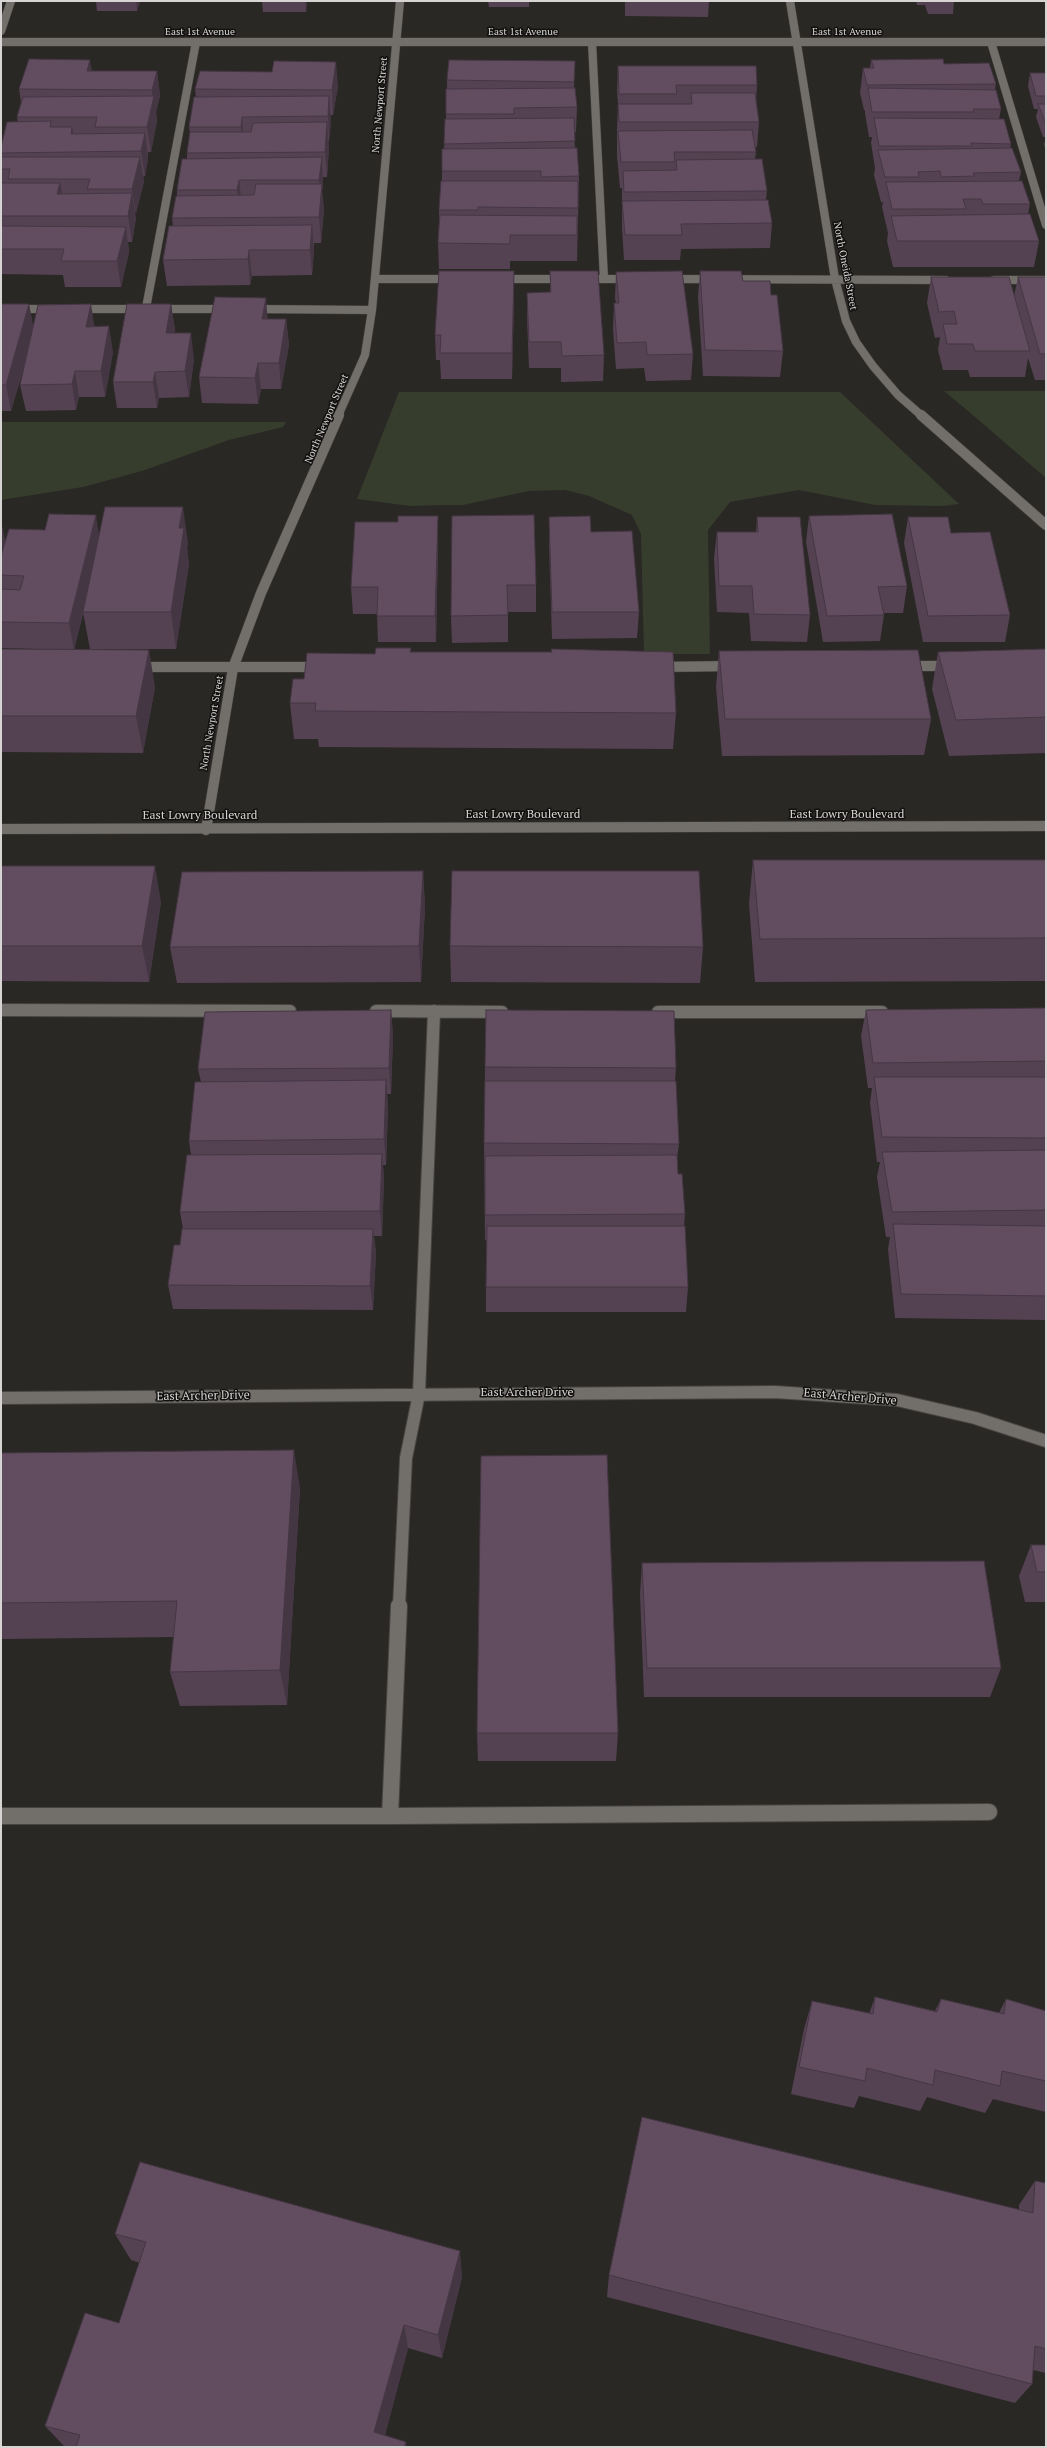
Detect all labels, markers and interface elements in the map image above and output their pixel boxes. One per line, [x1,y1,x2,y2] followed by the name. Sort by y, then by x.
[165,26,235,38] street label: East 1st Avenue
[488,26,558,38] street label: East 1st Avenue
[812,26,882,38] street label: East 1st Avenue
[370,57,390,153] street label: North Newport Street
[831,221,859,311] street label: North Oneida Street
[303,372,351,466] street label: North Newport Street
[198,675,226,771] street label: North Newport Street
[466,808,580,822] street label: East Lowry Boulevard
[790,808,904,822] street label: East Lowry Boulevard
[143,809,257,823] street label: East Lowry Boulevard
[480,1386,574,1400] street label: East Archer Drive
[803,1386,897,1408] street label: East Archer Drive
[156,1388,250,1404] street label: East Archer Drive

